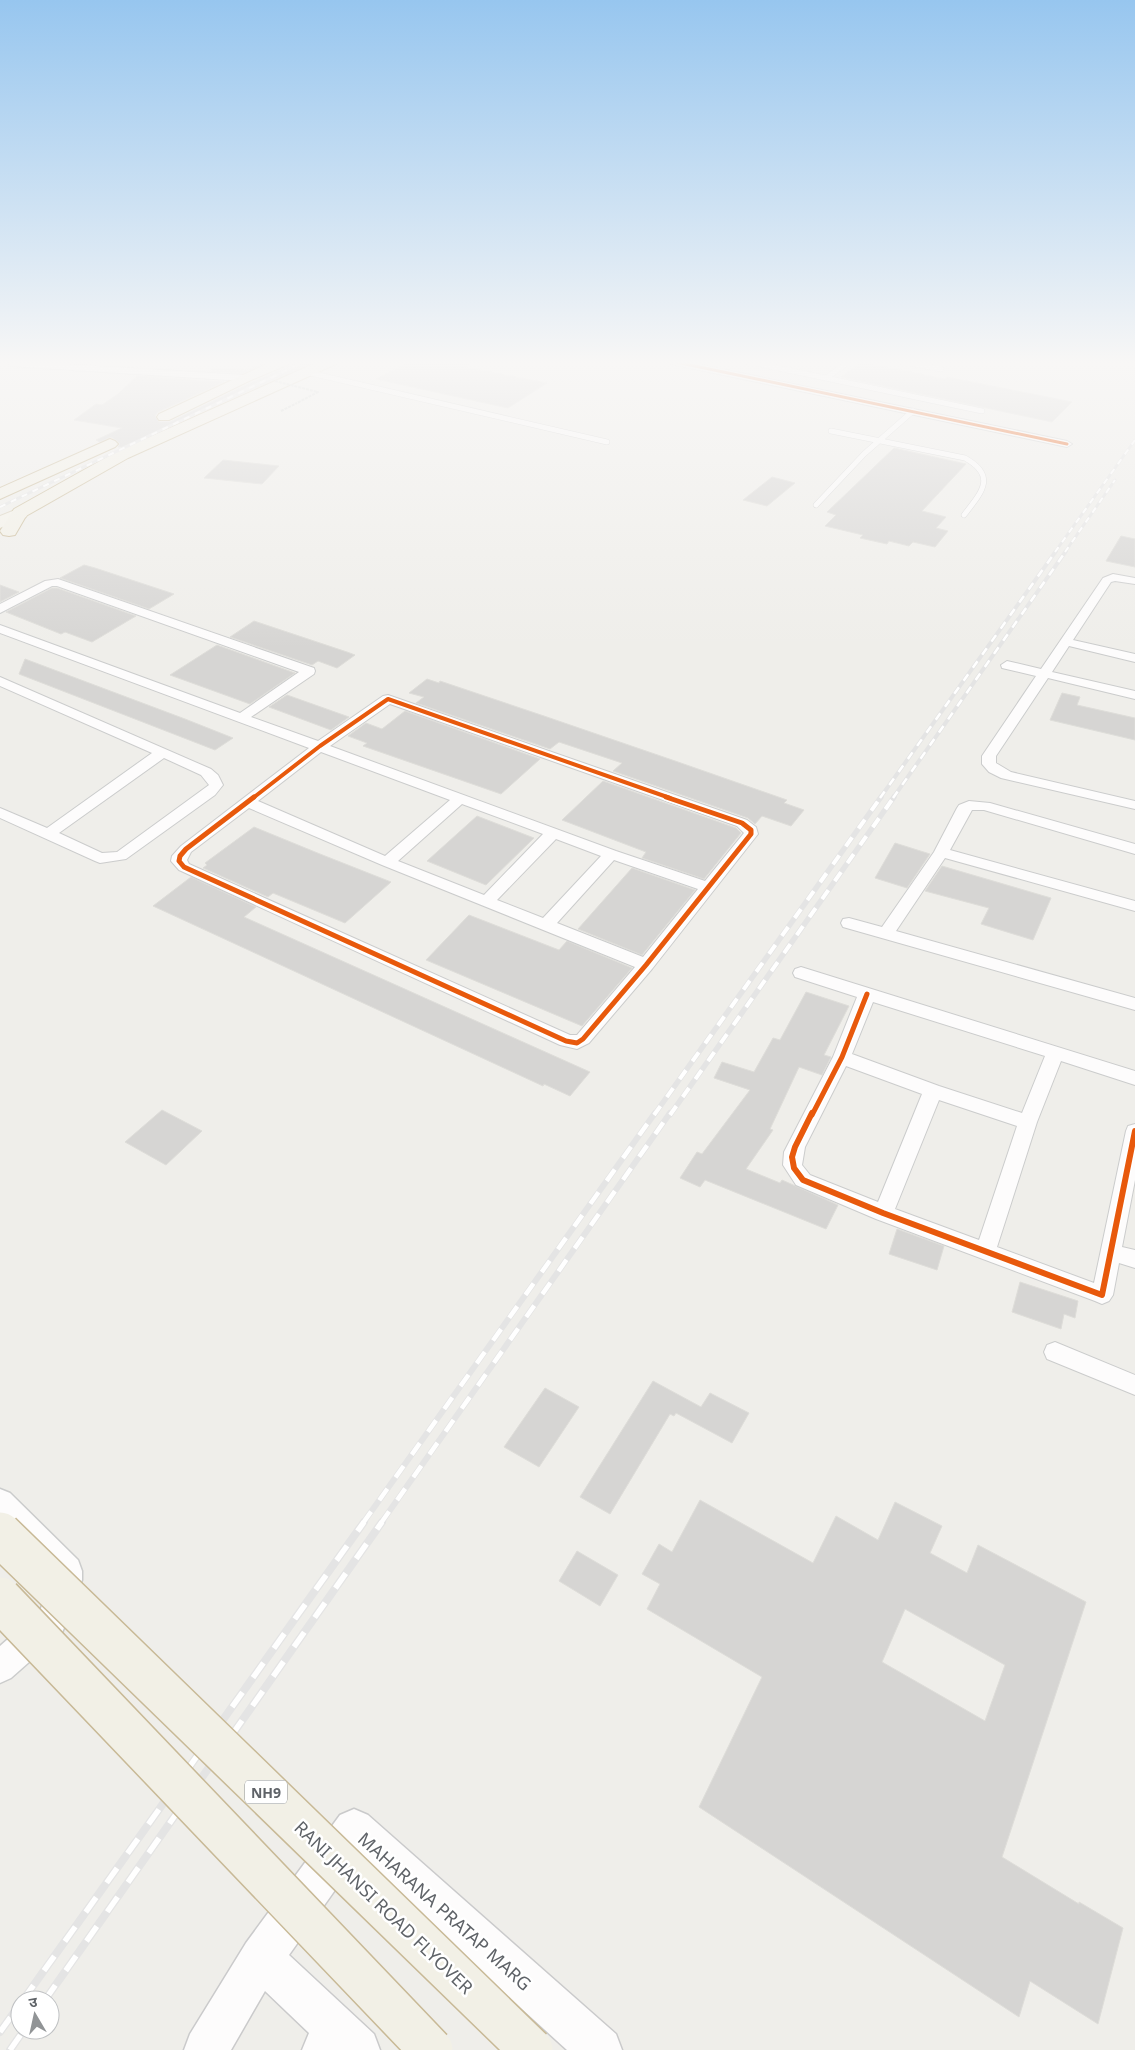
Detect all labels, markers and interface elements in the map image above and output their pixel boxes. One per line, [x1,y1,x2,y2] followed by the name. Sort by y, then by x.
[245,1780,287,1804] road number: NH9
[290,1815,478,1999] street label: RANI JHANSI ROAD FLYOVER
[353,1827,537,1995] street label: MAHARANA PRATAP MARG
[10,1990,60,2040] north arrow
[27,1992,39,2012] text: उ

